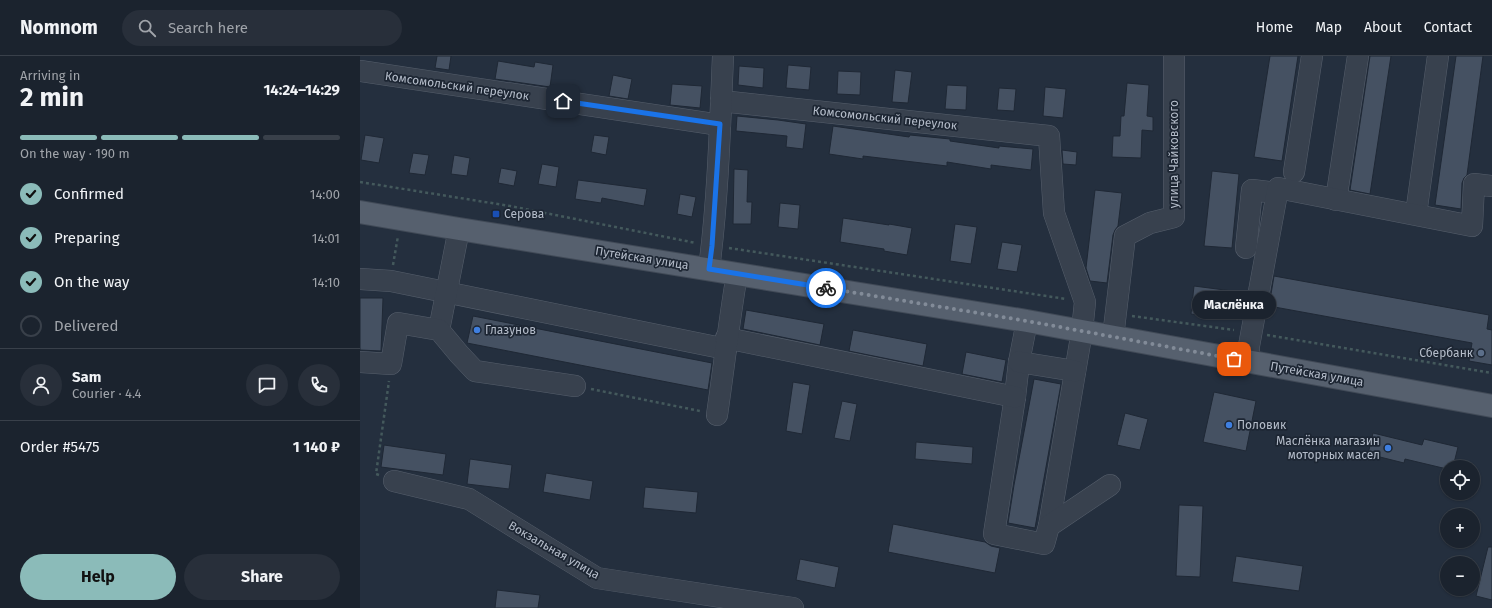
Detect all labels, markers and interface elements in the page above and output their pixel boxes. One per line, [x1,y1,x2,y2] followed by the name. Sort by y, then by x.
[122,10,402,46] search box
[20,16,98,39] text: Nomnom
[136,17,158,39] icon: search
[168,19,248,37] text: Search here
[1256,19,1293,36] text: Home
[1315,19,1342,36] text: Map
[1364,19,1402,36] text: About
[1424,19,1472,36] text: Contact
[20,68,80,83] text: Arriving in
[384,69,531,103] street label: Комсомольский переулок
[263,81,340,99] text: 14:24–14:29
[20,82,84,113] text: 2 min
[546,84,580,118] pin
[552,90,574,112] icon: home
[1167,100,1181,208] street label: улица Чайковского
[812,103,959,133] street label: Комсомольский переулок
[20,146,130,161] text: On the way · 190 m
[20,183,42,205] icon: check
[54,185,124,203] text: Confirmed
[310,187,340,202] text: 14:00
[504,207,544,221] place label: Серова
[491,209,501,219] marker: Серова
[20,227,42,249] icon: check
[54,229,119,247] text: Preparing
[312,231,340,246] text: 14:01
[594,244,690,272] street label: Путейская улица
[806,268,846,308] courier
[20,271,42,293] icon: check
[54,273,129,291] text: On the way
[312,275,340,290] text: 14:10
[815,277,837,299] icon: bike
[1192,291,1276,319] callout: Маслёнка
[1204,297,1264,312] text: Маслёнка
[54,317,118,335] text: Delivered
[485,323,536,337] place label: Глазунов
[472,325,482,335] marker: Глазунов
[1217,342,1251,376] pin
[1419,346,1474,360] place label: Сбербанк
[1223,348,1245,370] icon: bag
[1476,348,1486,358] marker: Сбербанк
[1269,359,1365,389] street label: Путейская улица
[20,364,62,406] button: person
[246,364,288,406] button: chat
[298,364,340,406] button: phone
[72,368,101,386] text: Sam
[72,386,142,401] text: Courier · 4.4
[1237,418,1287,432] place label: Половик
[1224,420,1234,430] marker: Половик
[1276,434,1380,462] place label: Маслёнка магазин моторных масел
[20,438,100,456] text: Order #5475
[293,438,340,456] text: 1 140 ₽
[1383,443,1393,453] marker: Маслёнка магазин моторных масел
[1440,460,1480,596] map controls
[1440,460,1480,500] button: locate
[1440,508,1480,548] button: +
[506,518,602,582] street label: Вокзальная улица
[20,554,176,600] button: Help
[184,554,340,600] button: Share
[1440,556,1480,596] button: −

